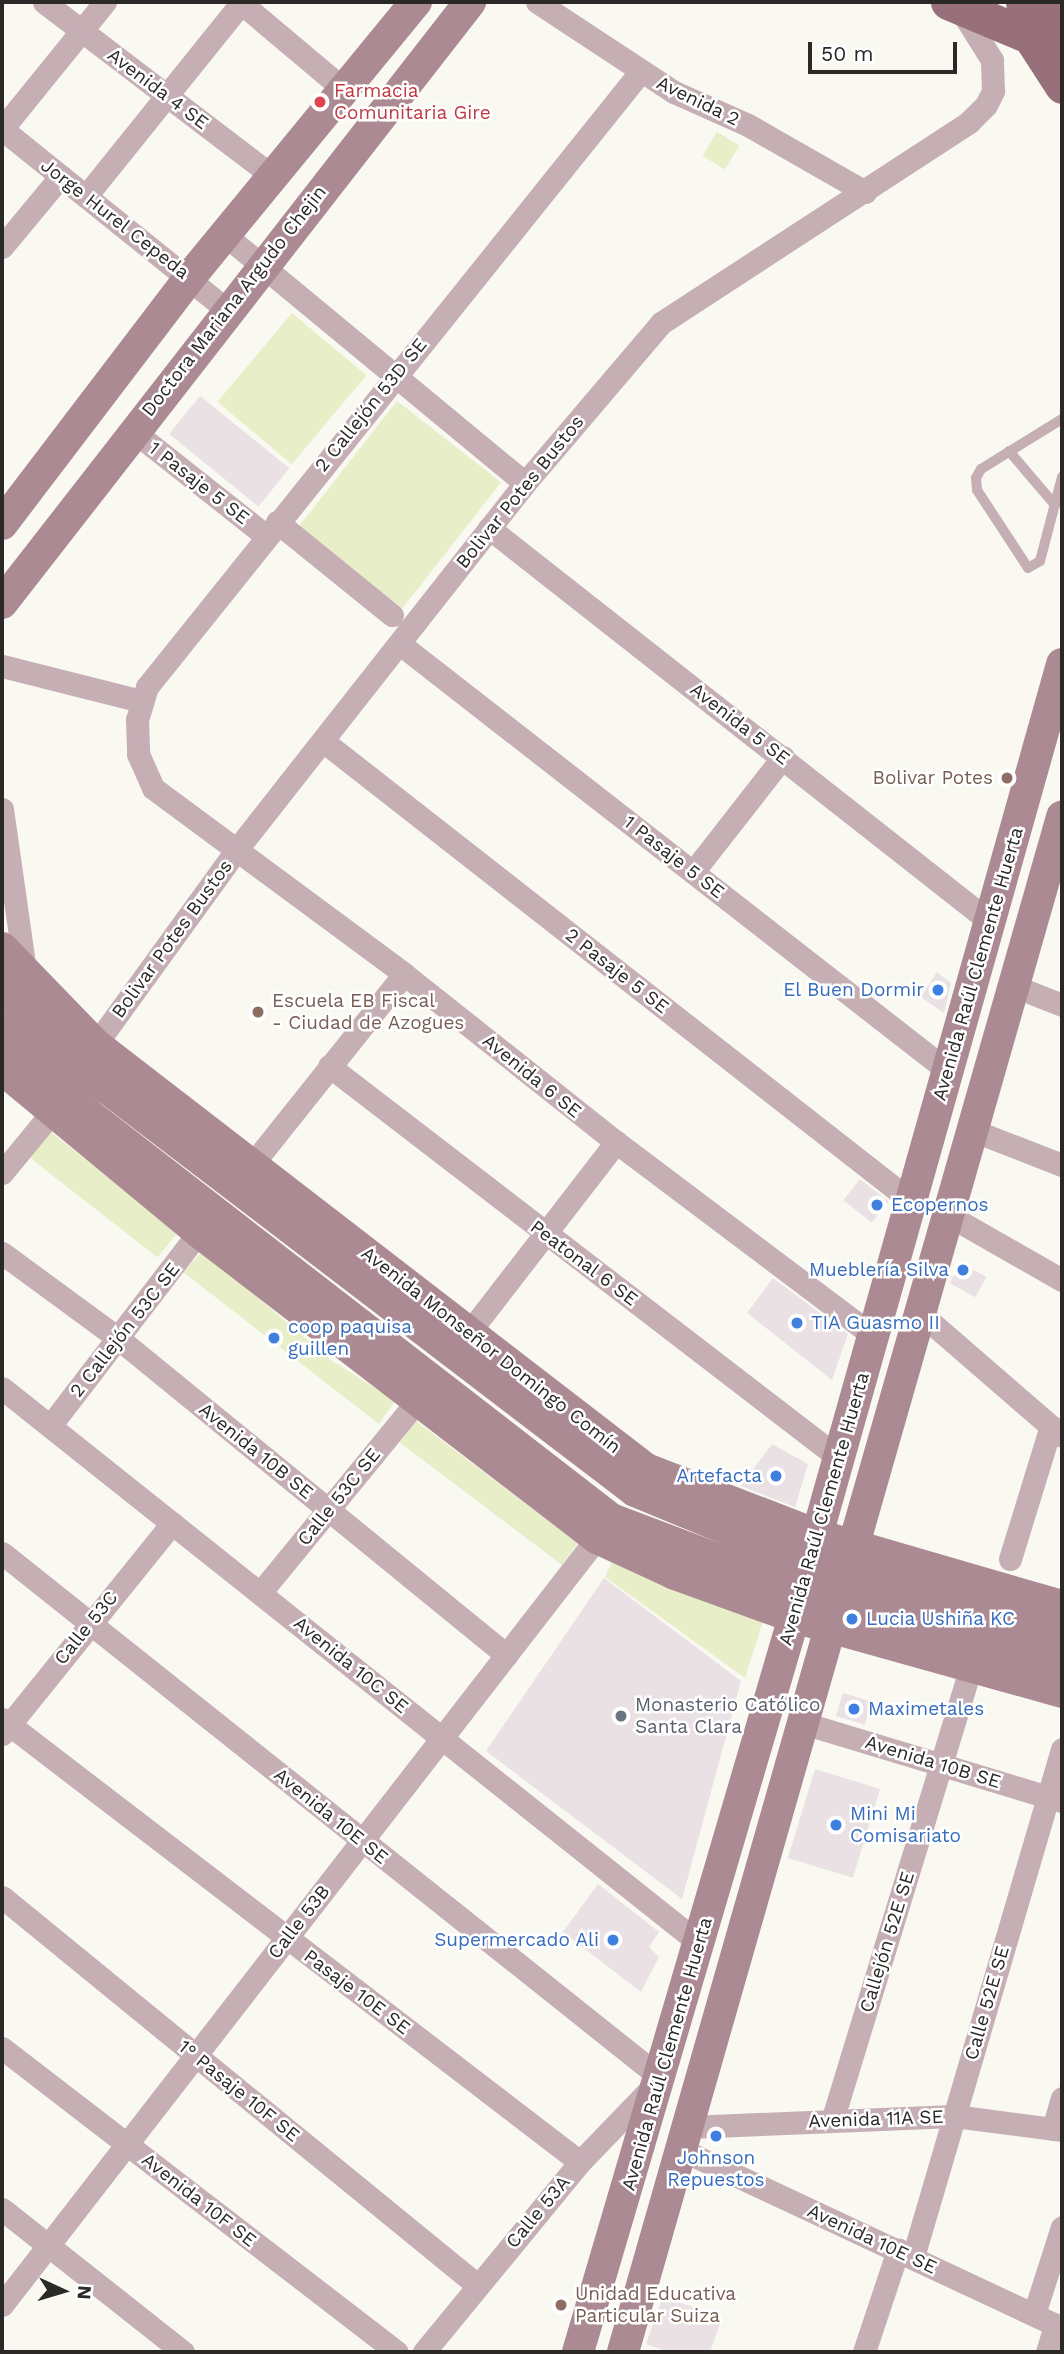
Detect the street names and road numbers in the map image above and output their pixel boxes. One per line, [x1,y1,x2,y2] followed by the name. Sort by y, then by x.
[103,43,213,135] street label: Avenida 4 SE
[653,71,743,131] street label: Avenida 2
[36,154,194,284] street label: Jorge Hurel Cepeda
[136,180,332,422] street label: Doctora Mariana Argudo Chejin
[310,334,432,476] street label: 2 Callejón 53D SE
[451,411,589,573] street label: Bolivar Potes Bustos
[144,437,254,529] street label: 1 Pasaje 5 SE
[685,678,795,770] street label: Avenida 5 SE
[619,811,729,903] street label: 1 Pasaje 5 SE
[928,824,1028,1104] street label: Avenida Raúl Clemente Huerta
[107,855,237,1023] street label: Bolivar Potes Bustos
[561,924,673,1018] street label: 2 Pasaje 5 SE
[478,1029,586,1123] street label: Avenida 6 SE
[526,1215,642,1311] street label: Peatonal 6 SE
[356,1241,626,1459] street label: Avenida Monseñor Domingo Comín
[65,1258,185,1402] street label: 2 Callejón 53C SE
[774,1369,874,1649] street label: Avenida Raúl Clemente Huerta
[194,1398,318,1504] street label: Avenida 10B SE
[293,1444,385,1550] street label: Calle 53C SE
[49,1587,123,1669] street label: Calle 53C
[289,1612,413,1718] street label: Avenida 10C SE
[862,1730,1004,1794] street label: Avenida 10B SE
[269,1763,393,1869] street label: Avenida 10E SE
[855,1869,919,2015] street label: Callejón 52E SE
[263,1881,335,1963] street label: Calle 53B
[617,1914,717,2194] street label: Avenida Raúl Clemente Huerta
[960,1943,1014,2063] street label: Calle 52E SE
[299,1944,415,2040] street label: Pasaje 10E SE
[174,2035,304,2147] street label: 1° Pasaje 10F SE
[807,2105,945,2133] street label: Avenida 11A SE
[137,2148,261,2252] street label: Avenida 10F SE
[501,2171,575,2253] street label: Calle 53A
[803,2199,941,2279] street label: Avenida 10E SE

